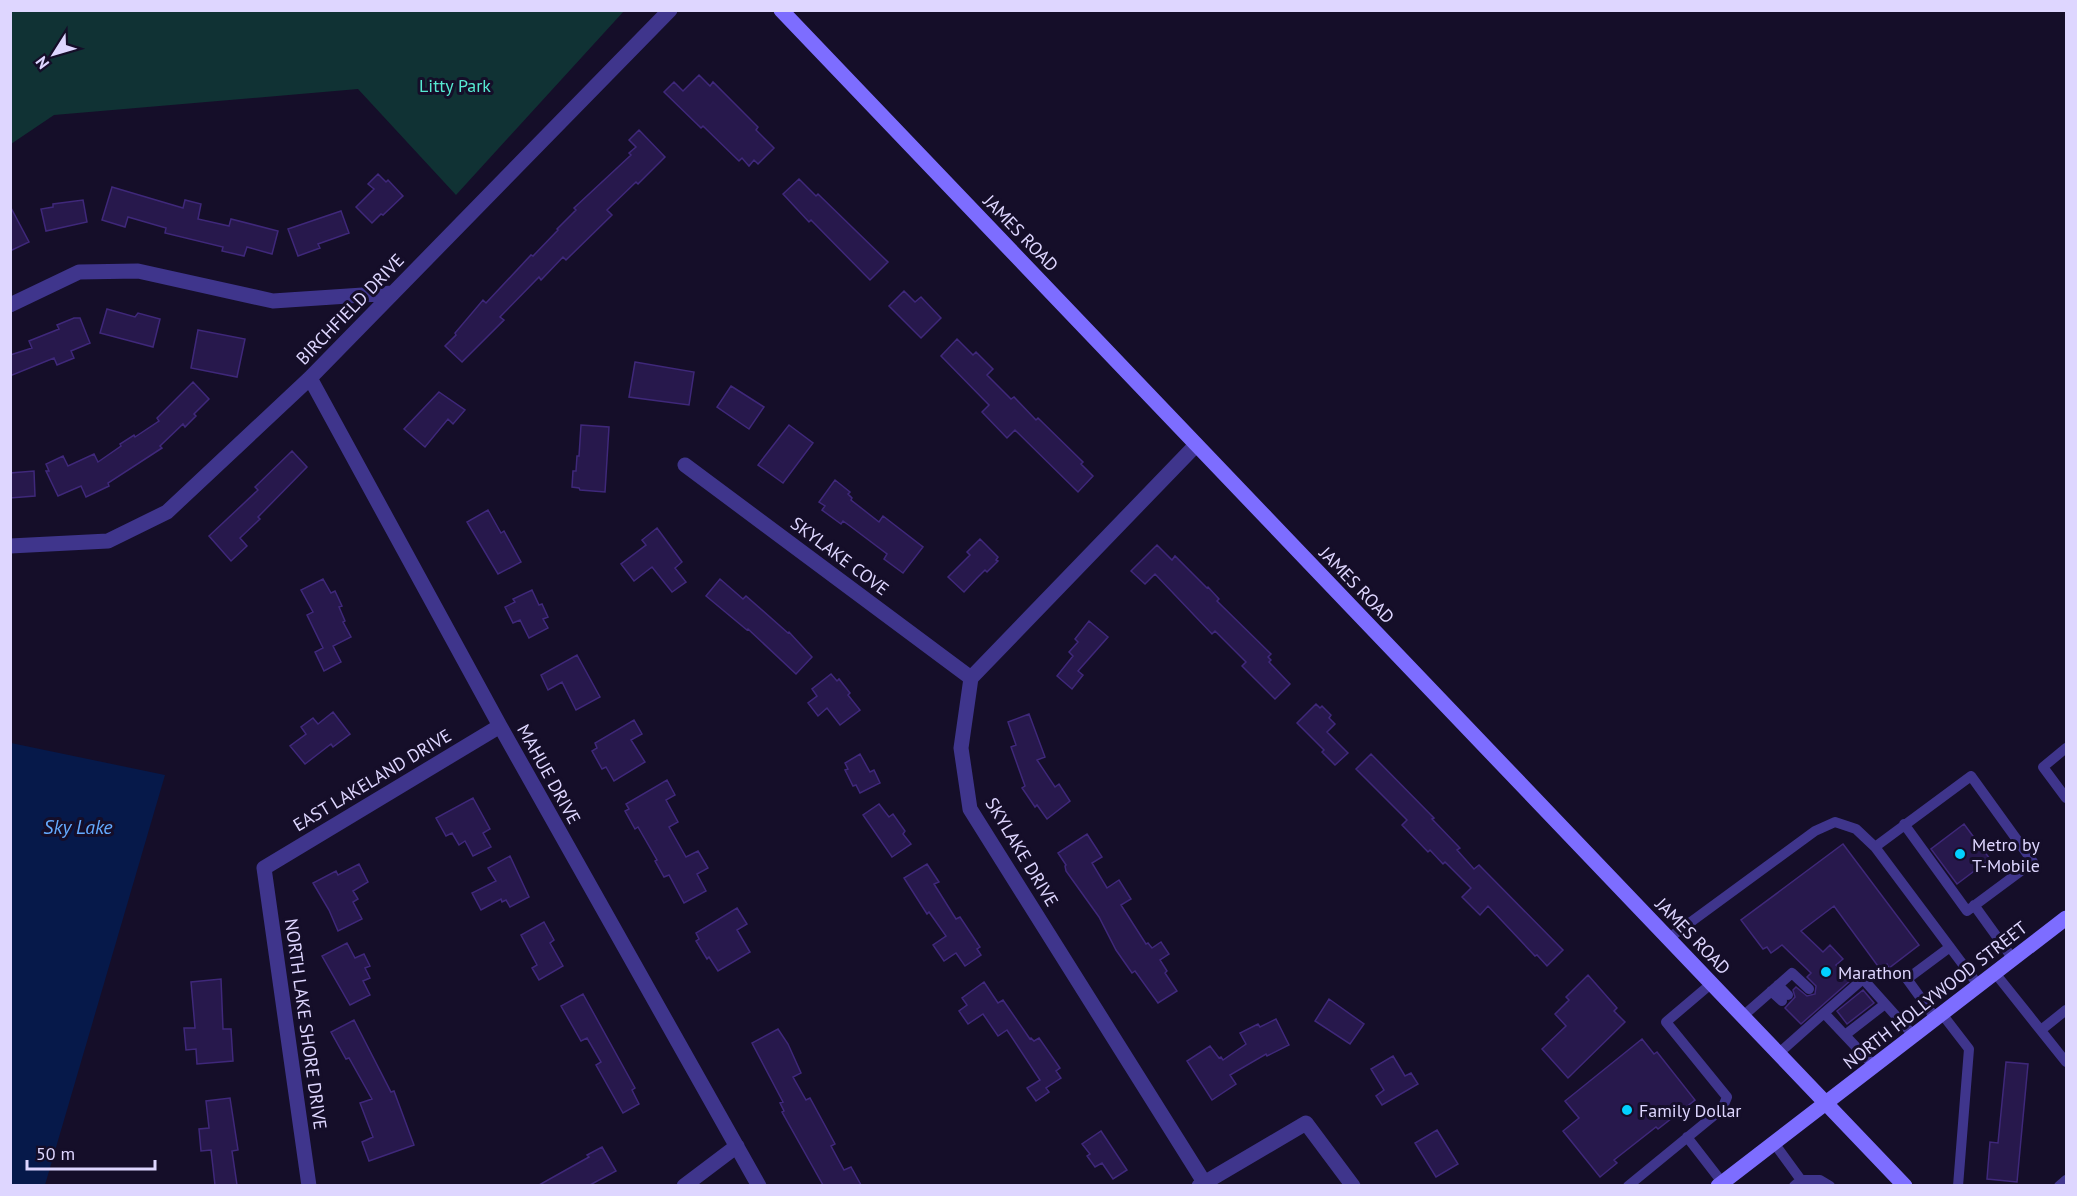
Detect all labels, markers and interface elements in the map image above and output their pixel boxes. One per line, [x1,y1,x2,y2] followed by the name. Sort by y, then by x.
[24,24,84,84] north arrow
[31,53,53,73] text: N
[419,74,491,97] park label: Litty Park
[978,189,1063,276] street label: JAMES ROAD
[291,249,409,369] street label: BIRCHFIELD DRIVE
[786,512,894,600] street label: SKYLAKE COVE
[1314,541,1399,628] street label: JAMES ROAD
[512,720,586,828] street label: MAHUE DRIVE
[289,724,455,836] street label: EAST LAKELAND DRIVE
[980,793,1064,911] street label: SKYLAKE DRIVE
[43,814,113,840] water label: Sky Lake
[1972,833,2041,877] place label: Metro by T-Mobile
[1953,847,1967,861] marker: Metro by T-Mobile
[1650,892,1735,979] street label: JAMES ROAD
[1838,916,2032,1074] street label: NORTH HOLLYWOOD STREET
[280,917,332,1131] street label: NORTH LAKE SHORE DRIVE
[1838,961,1912,984] place label: Marathon
[1819,965,1833,979] marker: Marathon
[1639,1099,1741,1122] place label: Family Dollar
[1620,1103,1634,1117] marker: Family Dollar
[27,1133,154,1171] scale bar
[36,1142,75,1165] text: 50 m

